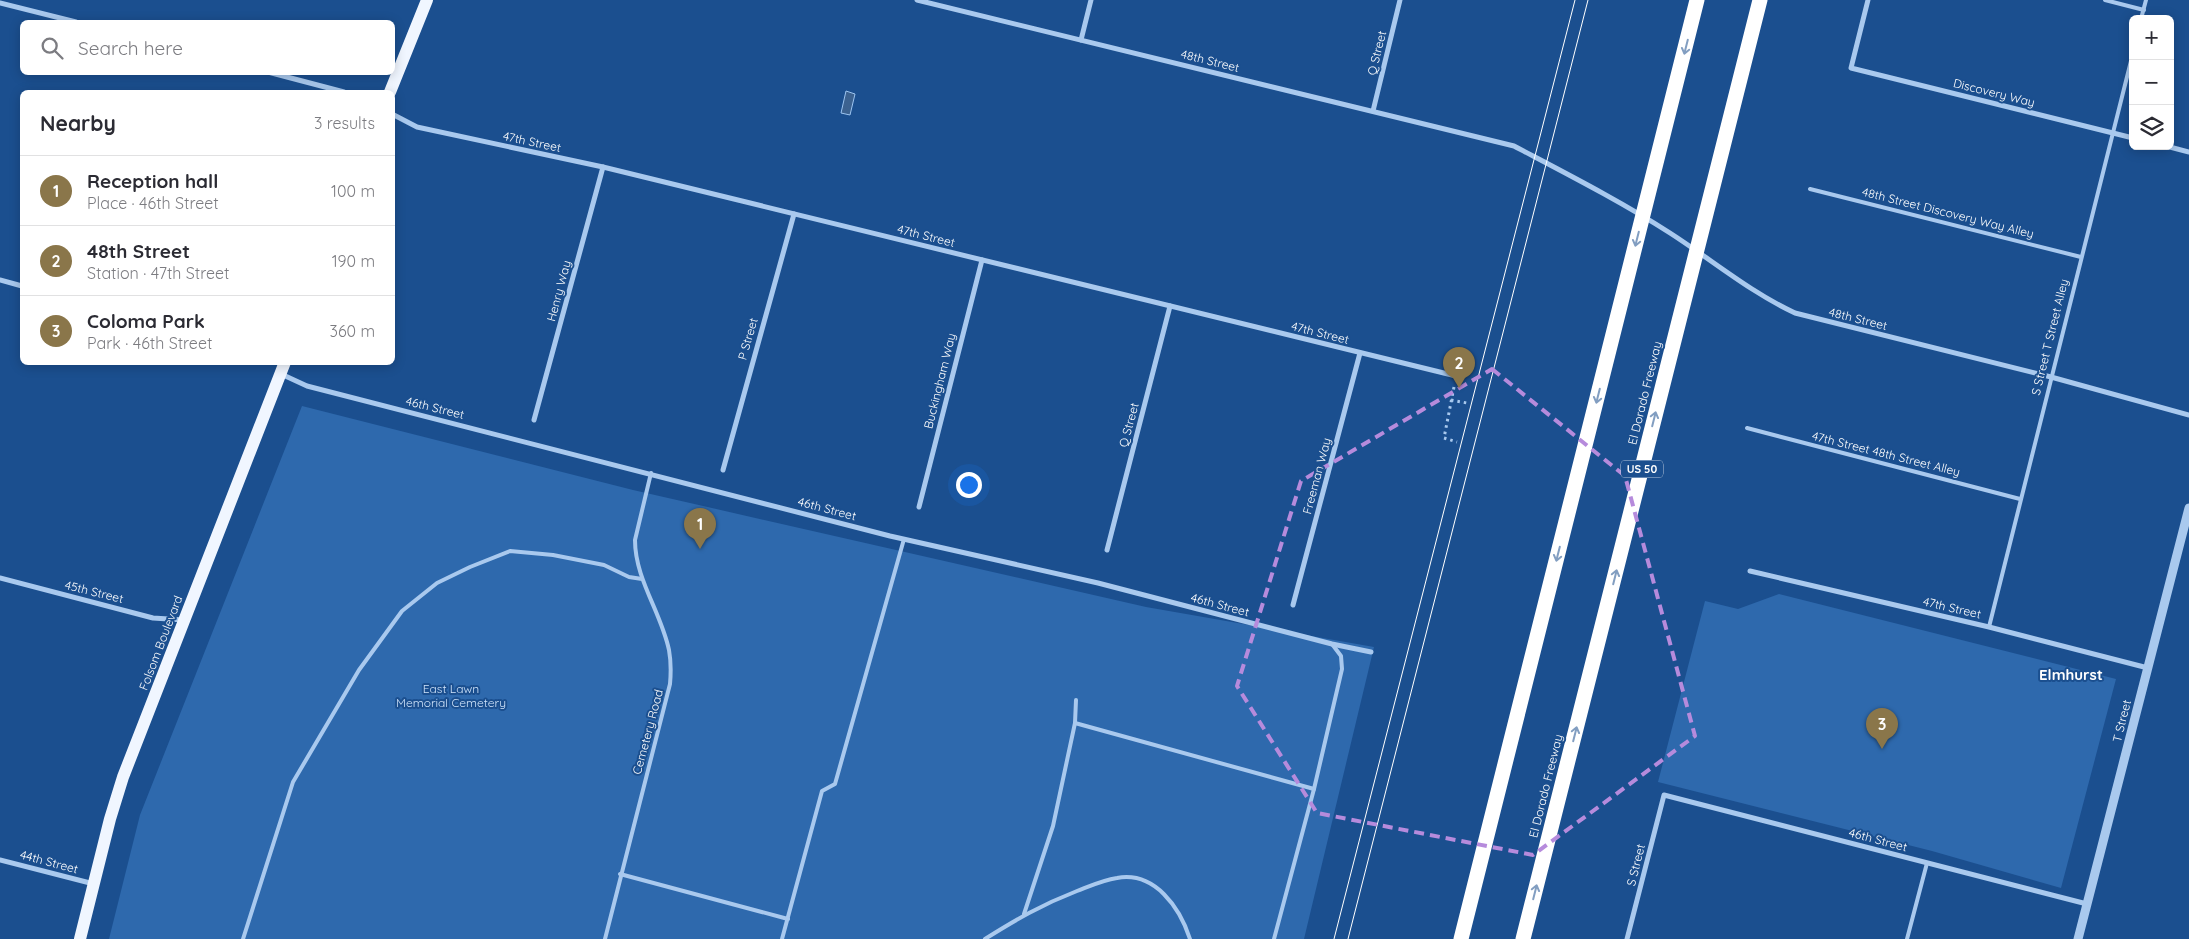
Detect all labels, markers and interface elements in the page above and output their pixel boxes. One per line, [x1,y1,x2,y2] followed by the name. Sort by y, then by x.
[2129,15,2174,150] map controls
[2129,15,2174,60] button: +
[20,20,395,75] search box
[1364,29,1389,77] street label: Q Street
[38,34,66,62] icon: search
[78,36,183,60] text: Search here
[1680,39,1690,55] one-way arrow
[1179,46,1241,75] street label: 48th Street
[2129,60,2174,105] button: −
[1952,75,2036,110] street label: Discovery Way
[2129,105,2174,150] button: layers
[40,110,116,136] text: Nearby
[314,113,375,133] text: 3 results
[502,128,563,155] street label: 47th Street
[87,169,218,193] text: Reception hall
[53,181,59,201] text: 1
[331,181,375,201] text: 100 m
[1861,184,2036,241] street label: 48th Street Discovery Way Alley
[87,193,219,213] text: Place · 46th Street
[896,221,957,250] street label: 47th Street
[1632,230,1641,246] one-way arrow
[87,239,190,263] text: 48th Street
[51,251,61,271] text: 2
[332,251,375,271] text: 190 m
[543,259,574,323] street label: Henry Way
[87,263,230,283] text: Station · 47th Street
[2028,277,2071,397] street label: S Street T Street Alley
[1827,304,1889,333] street label: 48th Street
[87,309,205,333] text: Coloma Park
[734,316,761,362] street label: P Street
[1290,318,1351,347] street label: 47th Street
[52,321,60,341] text: 3
[330,321,375,341] text: 360 m
[920,331,959,430] street label: Buckingham Way
[87,333,212,353] text: Park · 46th Street
[1624,340,1665,446] street label: El Dorado Freeway
[1443,347,1475,388] pin: 2
[1593,388,1602,404] one-way arrow
[404,393,466,422] street label: 46th Street
[1115,401,1142,449] street label: Q Street
[1650,412,1660,428] one-way arrow
[1811,428,1962,479] street label: 47th Street 48th Street Alley
[1299,436,1334,516] street label: Freeman Way
[1621,460,1663,478] road number: US 50
[956,472,982,498] your location
[796,494,858,523] street label: 46th Street
[684,508,716,549] pin: 1
[1553,545,1562,561] one-way arrow
[1610,569,1620,585] one-way arrow
[63,577,125,606] street label: 45th Street
[1189,590,1251,619] street label: 46th Street
[136,593,185,692] street label: Folsom Boulevard
[1922,594,1983,621] street label: 47th Street
[2039,665,2103,684] district label: Elmhurst
[396,681,506,710] park label: East Lawn Memorial Cemetery
[629,688,666,776] street label: Cemetery Road
[2109,698,2134,744] street label: T Street
[1866,708,1898,749] pin: 3
[1571,727,1580,743] one-way arrow
[1525,733,1566,839] street label: El Dorado Freeway
[1847,825,1909,854] street label: 46th Street
[1623,842,1648,887] street label: S Street
[18,847,80,876] street label: 44th Street
[1531,884,1540,900] one-way arrow

